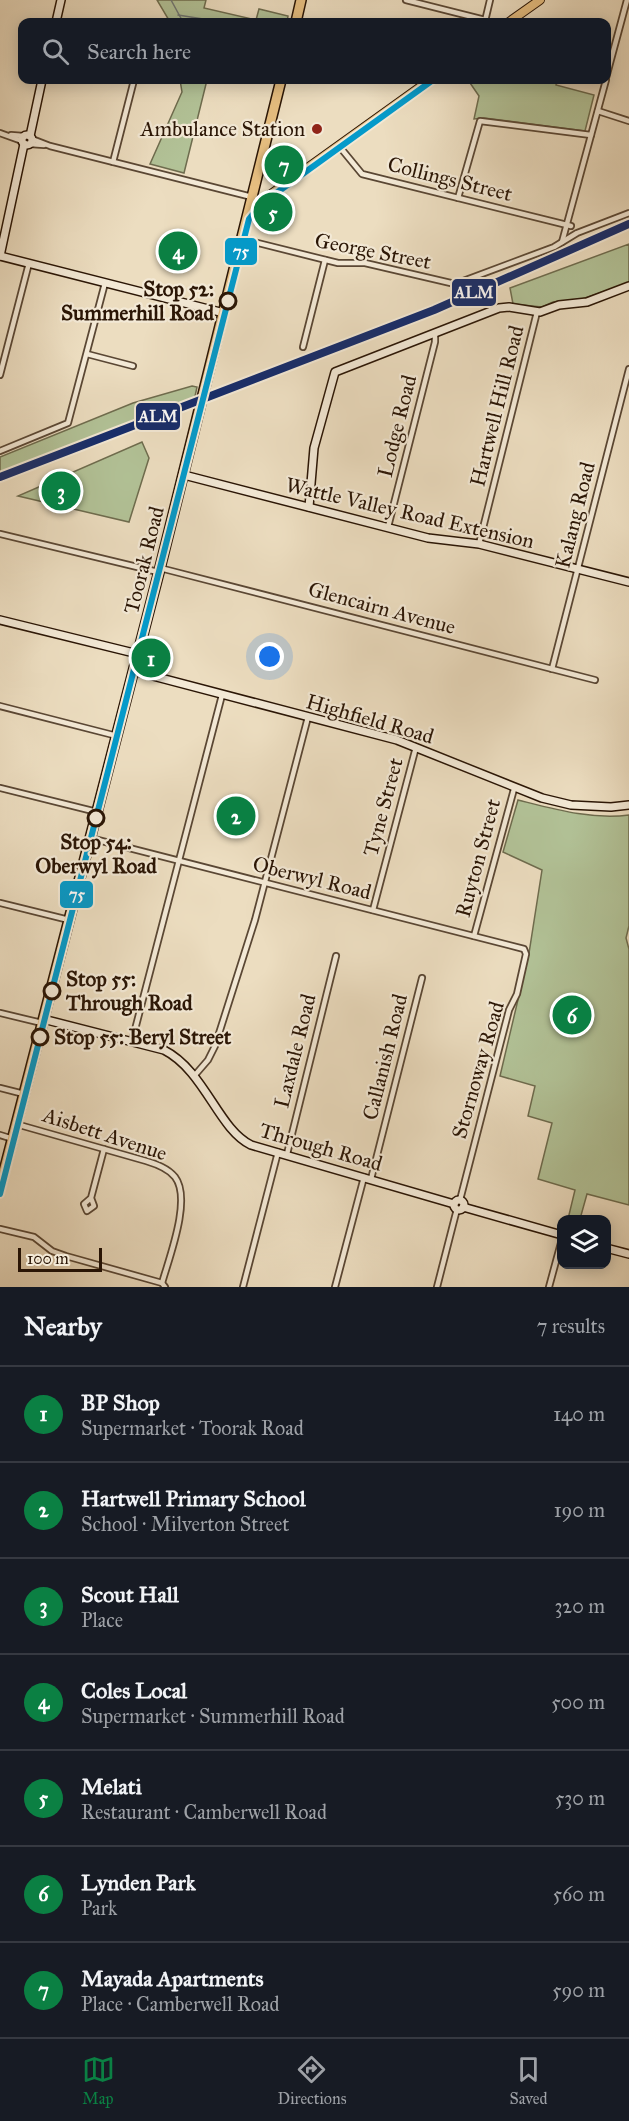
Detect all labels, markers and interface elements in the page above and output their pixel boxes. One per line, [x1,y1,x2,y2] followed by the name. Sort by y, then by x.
[18,18,611,84] search box
[39,35,72,68] icon: search
[87,38,191,65] text: Search here
[139,116,305,142] place label: Ambulance Station
[310,122,324,136] marker: Ambulance Station
[264,142,304,188] pin: 7
[385,151,516,207] street label: Collings Street
[254,190,292,234] pin: 5
[313,227,434,275] street label: George Street
[158,228,198,274] pin: 4
[224,237,258,266] line badge: 75
[233,242,250,261] text: 75
[61,276,214,326] place label: Stop 52: Summerhill Road
[451,278,497,307] line badge: ALM
[453,283,494,302] text: ALM
[219,292,237,310] marker: Stop 52: Summerhill Road
[464,322,530,489] street label: Hartwell Hill Road
[372,372,422,480] street label: Lodge Road
[135,402,181,431] line badge: ALM
[137,407,178,426] text: ALM
[549,459,601,571] street label: Kalang Road
[42,468,80,514] pin: 3
[283,472,537,554] street label: Wattle Valley Road Extension
[118,503,170,616] street label: Toorak Road
[306,576,459,640] street label: Glencairn Avenue
[132,636,170,680] pin: 1
[255,642,284,671] your location
[303,688,437,750] street label: Highfield Road
[357,754,409,859] street label: Tyne Street
[216,794,256,838] pin: 2
[450,795,506,920] street label: Ruyton Street
[87,809,105,827] marker: Stop 54: Oberwyl Road
[35,829,157,879] place label: Stop 54: Oberwyl Road
[250,851,375,905] street label: Oberwyl Road
[59,880,94,909] line badge: 75
[69,885,86,904] text: 75
[65,966,193,1016] place label: Stop 55: Through Road
[43,982,61,1000] marker: Stop 55: Through Road
[268,991,322,1111] street label: Laxdale Road
[357,991,413,1123] street label: Callanish Road
[552,992,592,1038] pin: 6
[446,998,510,1142] street label: Stornoway Road
[54,1024,232,1050] place label: Stop 55: Beryl Street
[31,1028,49,1046] marker: Stop 55: Beryl Street
[39,1101,171,1166] street label: Aisbett Avenue
[257,1117,386,1177] street label: Through Road
[557,1215,611,1269] map controls
[557,1215,611,1269] button: layers
[18,1245,102,1272] scale bar
[27,1249,69,1268] text: 100 m
[24,1310,102,1342] text: Nearby
[537,1314,605,1338] text: 7 results
[81,1389,160,1416] text: BP Shop
[40,1402,47,1426] text: 1
[553,1402,605,1426] text: 140 m
[81,1416,304,1440] text: Supermarket · Toorak Road
[81,1485,306,1512] text: Hartwell Primary School
[39,1498,48,1522] text: 2
[554,1498,605,1522] text: 190 m
[81,1512,289,1536] text: School · Milverton Street
[81,1581,179,1608] text: Scout Hall
[40,1594,48,1618] text: 3
[554,1594,605,1618] text: 320 m
[81,1608,123,1632] text: Place
[81,1677,187,1704] text: Coles Local
[38,1690,49,1714] text: 4
[551,1690,605,1714] text: 500 m
[81,1704,345,1728] text: Supermarket · Summerhill Road
[81,1773,142,1800] text: Melati
[39,1786,48,1810] text: 5
[555,1786,605,1810] text: 530 m
[81,1800,327,1824] text: Restaurant · Camberwell Road
[81,1869,196,1896] text: Lynden Park
[38,1882,49,1906] text: 6
[553,1882,605,1906] text: 560 m
[81,1896,117,1920] text: Park
[81,1965,264,1992] text: Mayada Apartments
[38,1978,49,2002] text: 7
[552,1978,605,2002] text: 590 m
[81,1992,280,2016] text: Place · Camberwell Road
[82,2053,115,2108] tab: Map
[278,2053,346,2108] tab: Directions
[509,2053,547,2108] tab: Saved

